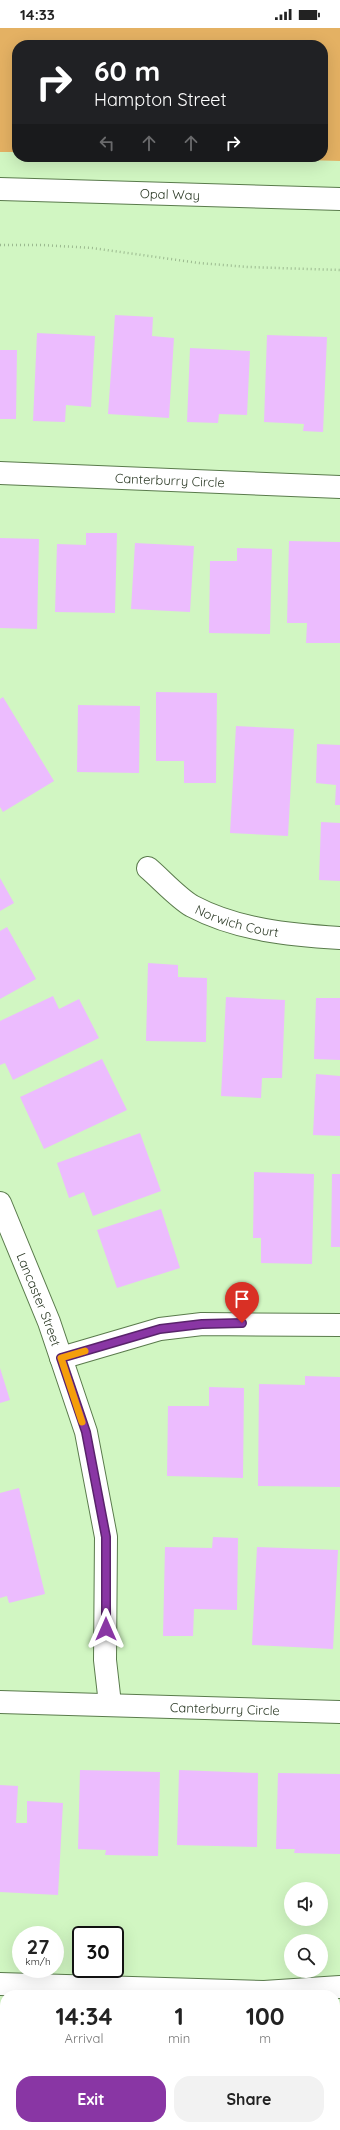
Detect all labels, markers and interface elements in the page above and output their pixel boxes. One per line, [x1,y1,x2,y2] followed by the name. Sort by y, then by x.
[20,5,55,24] text: 14:33
[94,53,160,88] text: 60 m
[28,56,80,108] icon: right
[94,88,227,111] text: Hampton Street
[96,132,118,154] icon: left
[138,132,160,154] icon: ahead
[180,132,202,154] icon: ahead
[222,132,244,154] icon: right
[140,185,200,203] street label: Opal Way
[115,470,225,490] street label: Canterburry Circle
[193,901,280,940] street label: Norwich Court
[13,1250,64,1348] street label: Lancaster Street
[225,1282,259,1323] pin
[231,1288,253,1310] icon: arrive
[85,1608,127,1650] position arrow
[170,1699,280,1718] street label: Canterburry Circle
[284,1882,328,1978] map controls
[284,1882,328,1926] button: sound
[72,1926,124,1978] speed limit sign: 30
[27,1934,49,1959] text: 27
[284,1934,328,1978] button: search
[25,1955,51,1968] text: km/h
[56,2001,113,2031] text: 14:34
[174,2001,184,2031] text: 1
[246,2001,284,2031] text: 100
[65,2030,103,2046] text: Arrival
[168,2030,190,2046] text: min
[259,2030,271,2046] text: m
[16,2076,166,2122] button: Exit
[174,2076,324,2122] button: Share

